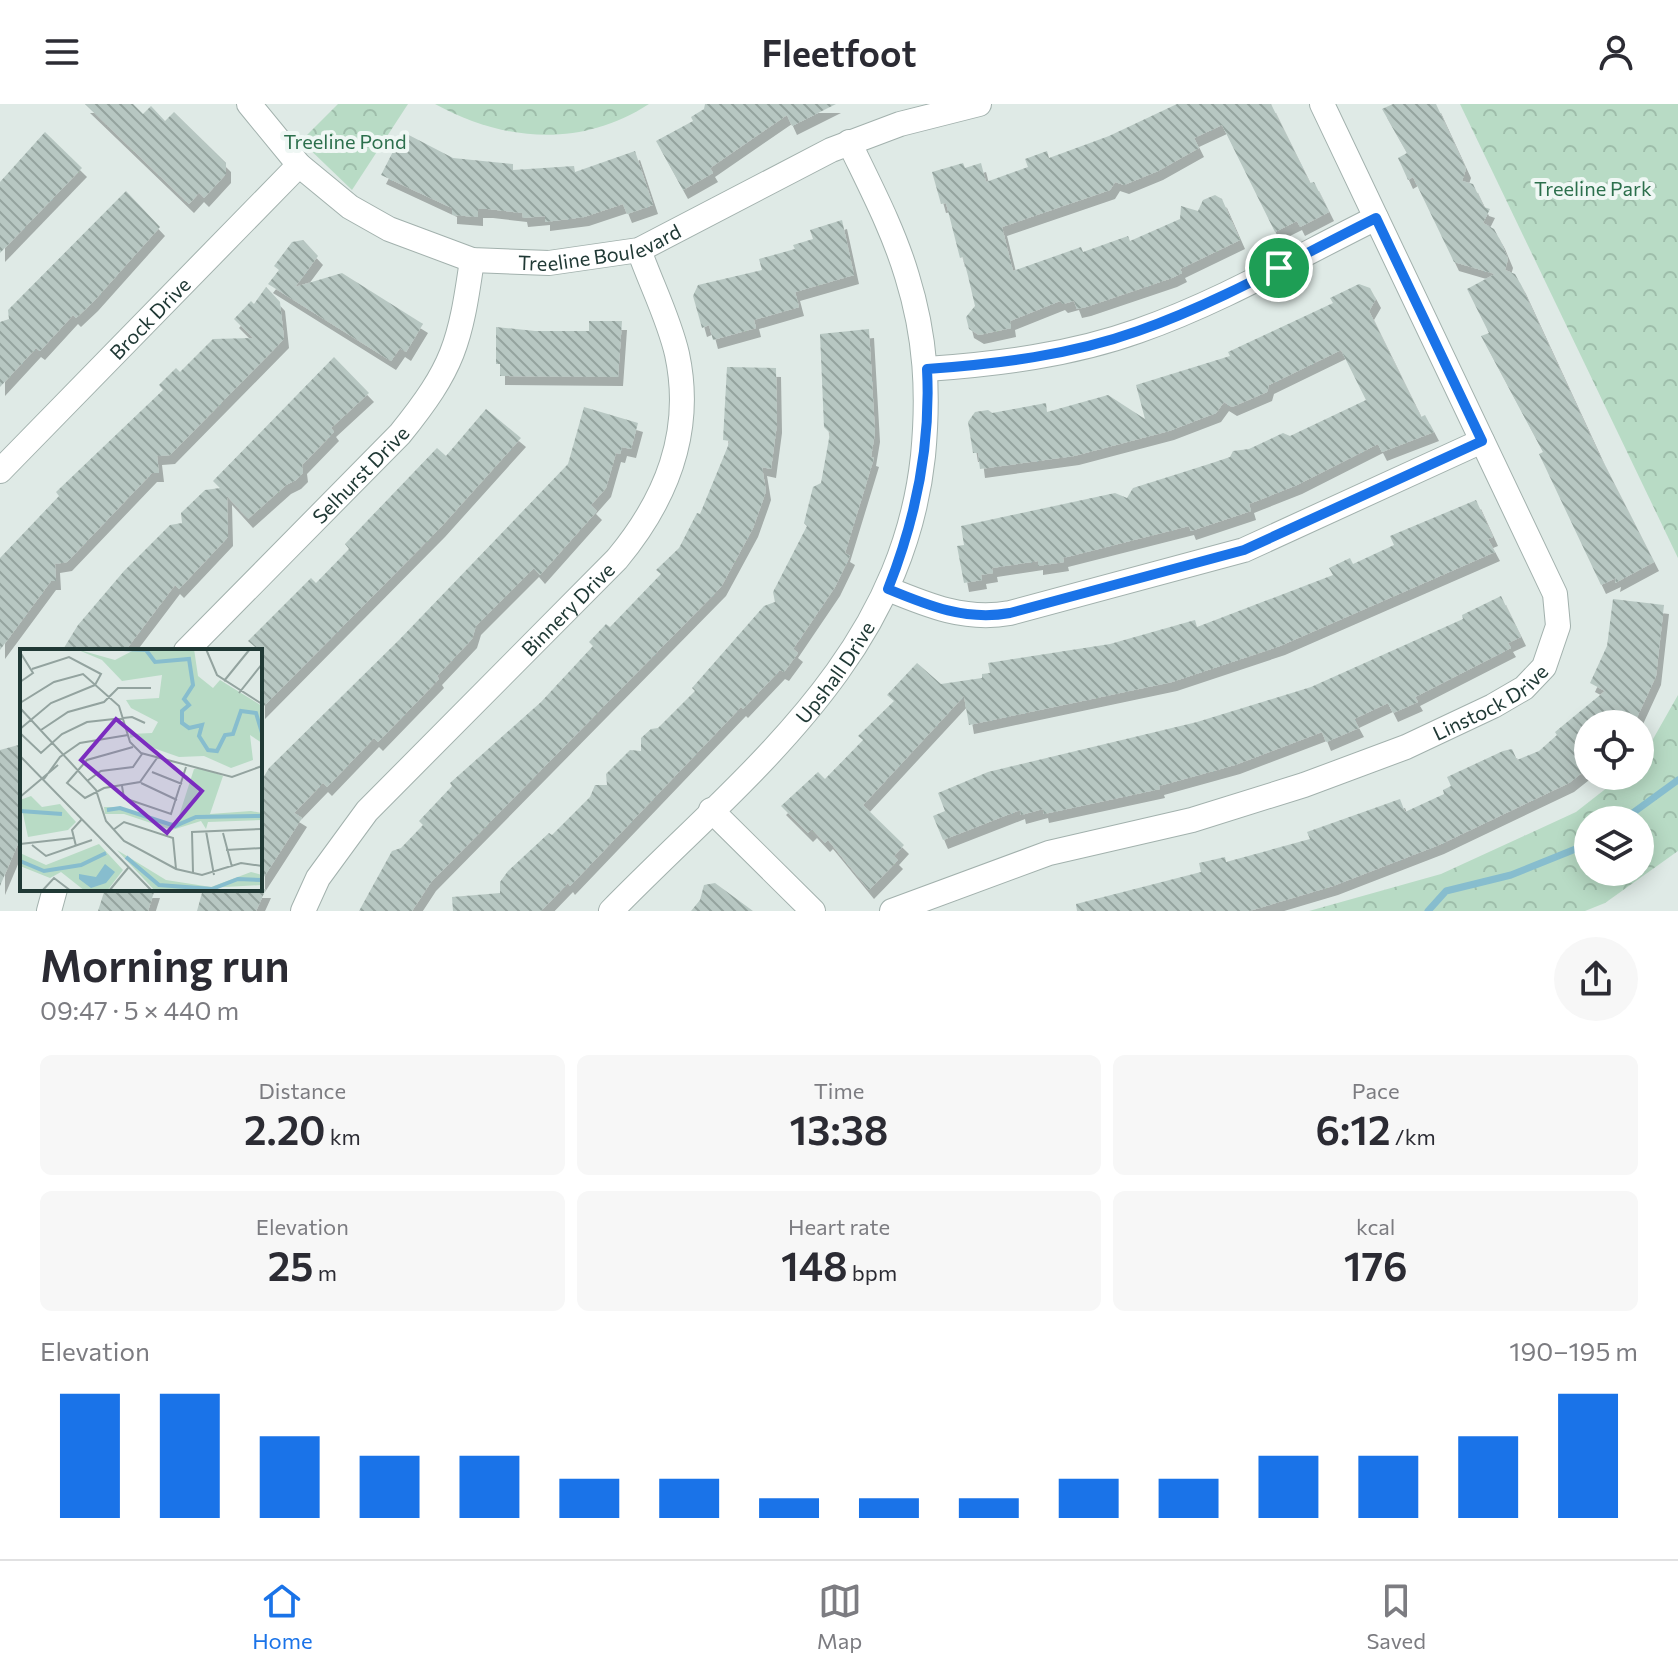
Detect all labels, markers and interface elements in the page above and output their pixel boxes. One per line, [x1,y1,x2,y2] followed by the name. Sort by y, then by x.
[40,30,84,74] icon: menu
[762,30,916,74] text: Fleetfoot
[1594,30,1638,74] icon: person
[283,129,407,153] park label: Treeline Pond
[1534,176,1652,200] park label: Treeline Park
[518,218,685,275] street label: Treeline Boulevard
[1245,234,1313,302] pin
[1257,246,1301,290] icon: arrive
[104,272,195,364] street label: Brock Drive
[307,421,414,528] street label: Selhurst Drive
[516,557,619,661] street label: Binnery Drive
[790,617,879,728] street label: Upshall Drive
[20,649,262,891] inset map
[1429,659,1552,745] street label: Linstock Drive
[1574,710,1654,886] map controls
[1574,710,1654,790] button: locate
[1574,806,1654,886] button: layers
[40,937,290,991] text: Morning run
[1554,937,1638,1021] button: share
[40,994,239,1025] text: 09:47 · 5 × 440 m
[259,1077,346,1104] text: Distance
[814,1077,864,1104] text: Time
[1352,1077,1400,1104] text: Pace
[244,1104,325,1153] text: 2.20
[790,1104,888,1153] text: 13:38
[1316,1104,1391,1153] text: 6:12
[325,1123,361,1150] text: km
[1391,1123,1436,1150] text: /km
[256,1213,349,1240] text: Elevation
[788,1213,890,1240] text: Heart rate
[1356,1213,1395,1240] text: kcal
[268,1240,314,1289] text: 25
[781,1240,848,1289] text: 148
[1344,1240,1408,1289] text: 176
[314,1259,337,1286] text: m
[848,1259,897,1286] text: bpm
[40,1335,150,1366] text: Elevation
[1509,1335,1638,1366] text: 190–195 m
[252,1579,313,1654] tab: Home
[817,1579,862,1654] tab: Map
[1366,1579,1426,1654] tab: Saved

